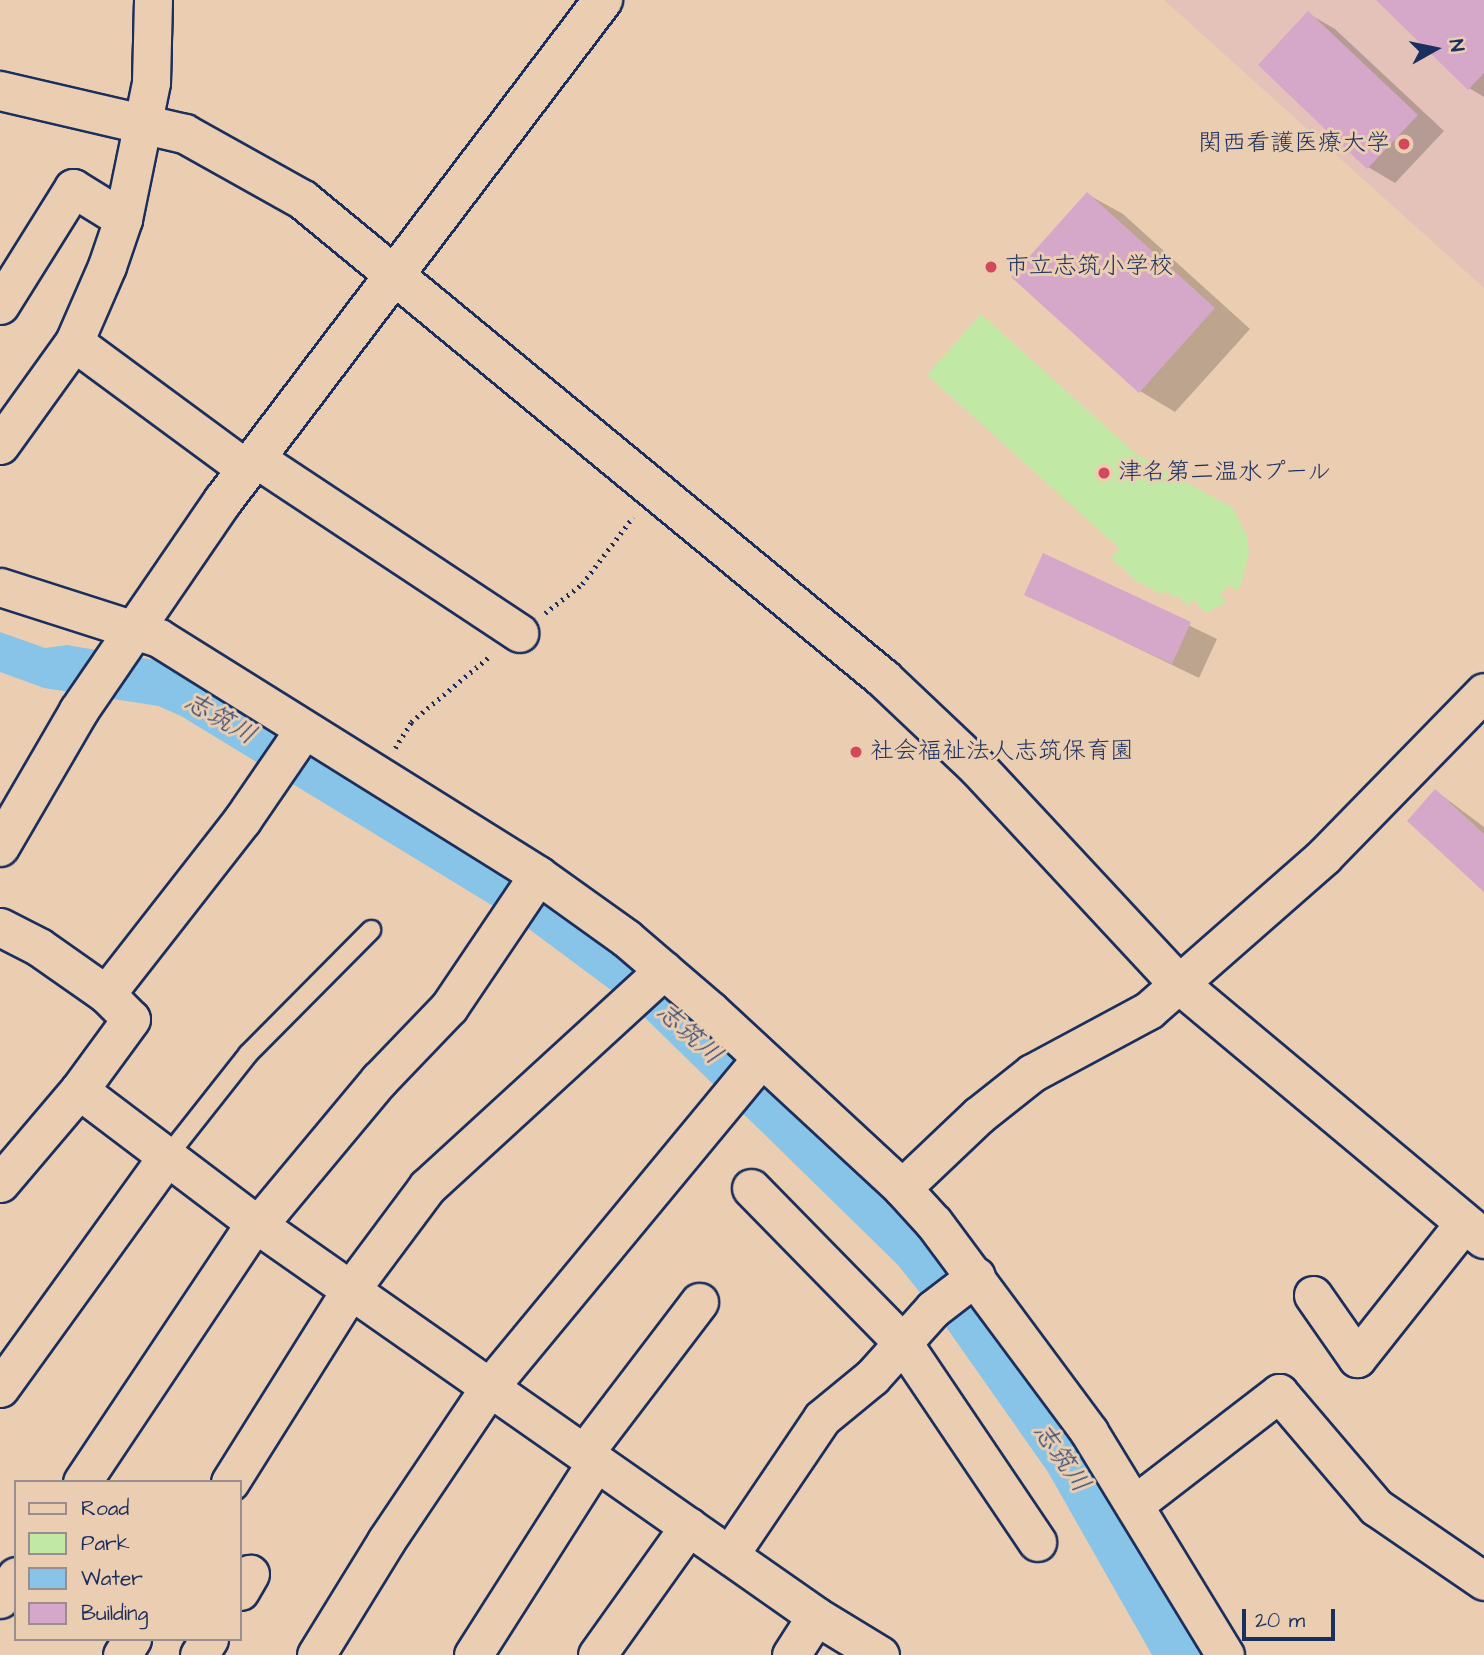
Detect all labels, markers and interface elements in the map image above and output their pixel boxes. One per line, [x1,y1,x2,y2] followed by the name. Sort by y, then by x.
[1400,14,1470,84] north arrow
[1442,38,1471,54] text: N
[1198,130,1390,158] place label: 関西看護医療大学
[1396,136,1412,152] marker: 関西看護医療大学
[1005,253,1173,281] place label: 市立志筑小学校
[983,259,999,275] marker: 市立志筑小学校
[1118,459,1333,487] place label: 津名第二温水プール
[1096,465,1112,481] marker: 津名第二温水プール
[178,686,262,752] water label: 志筑川
[870,738,1134,766] place label: 社会福祉法人志筑保育園
[848,744,864,760] marker: 社会福祉法人志筑保育園
[650,996,728,1072] water label: 志筑川
[1026,1417,1096,1499] water label: 志筑川
[14,1480,242,1641] legend
[81,1494,129,1523] text: Road
[81,1529,130,1558] text: Park
[81,1564,143,1593] text: Water
[1246,1596,1339,1640] scale bar
[81,1599,148,1628] text: Building
[1255,1606,1305,1635] text: 20 m

